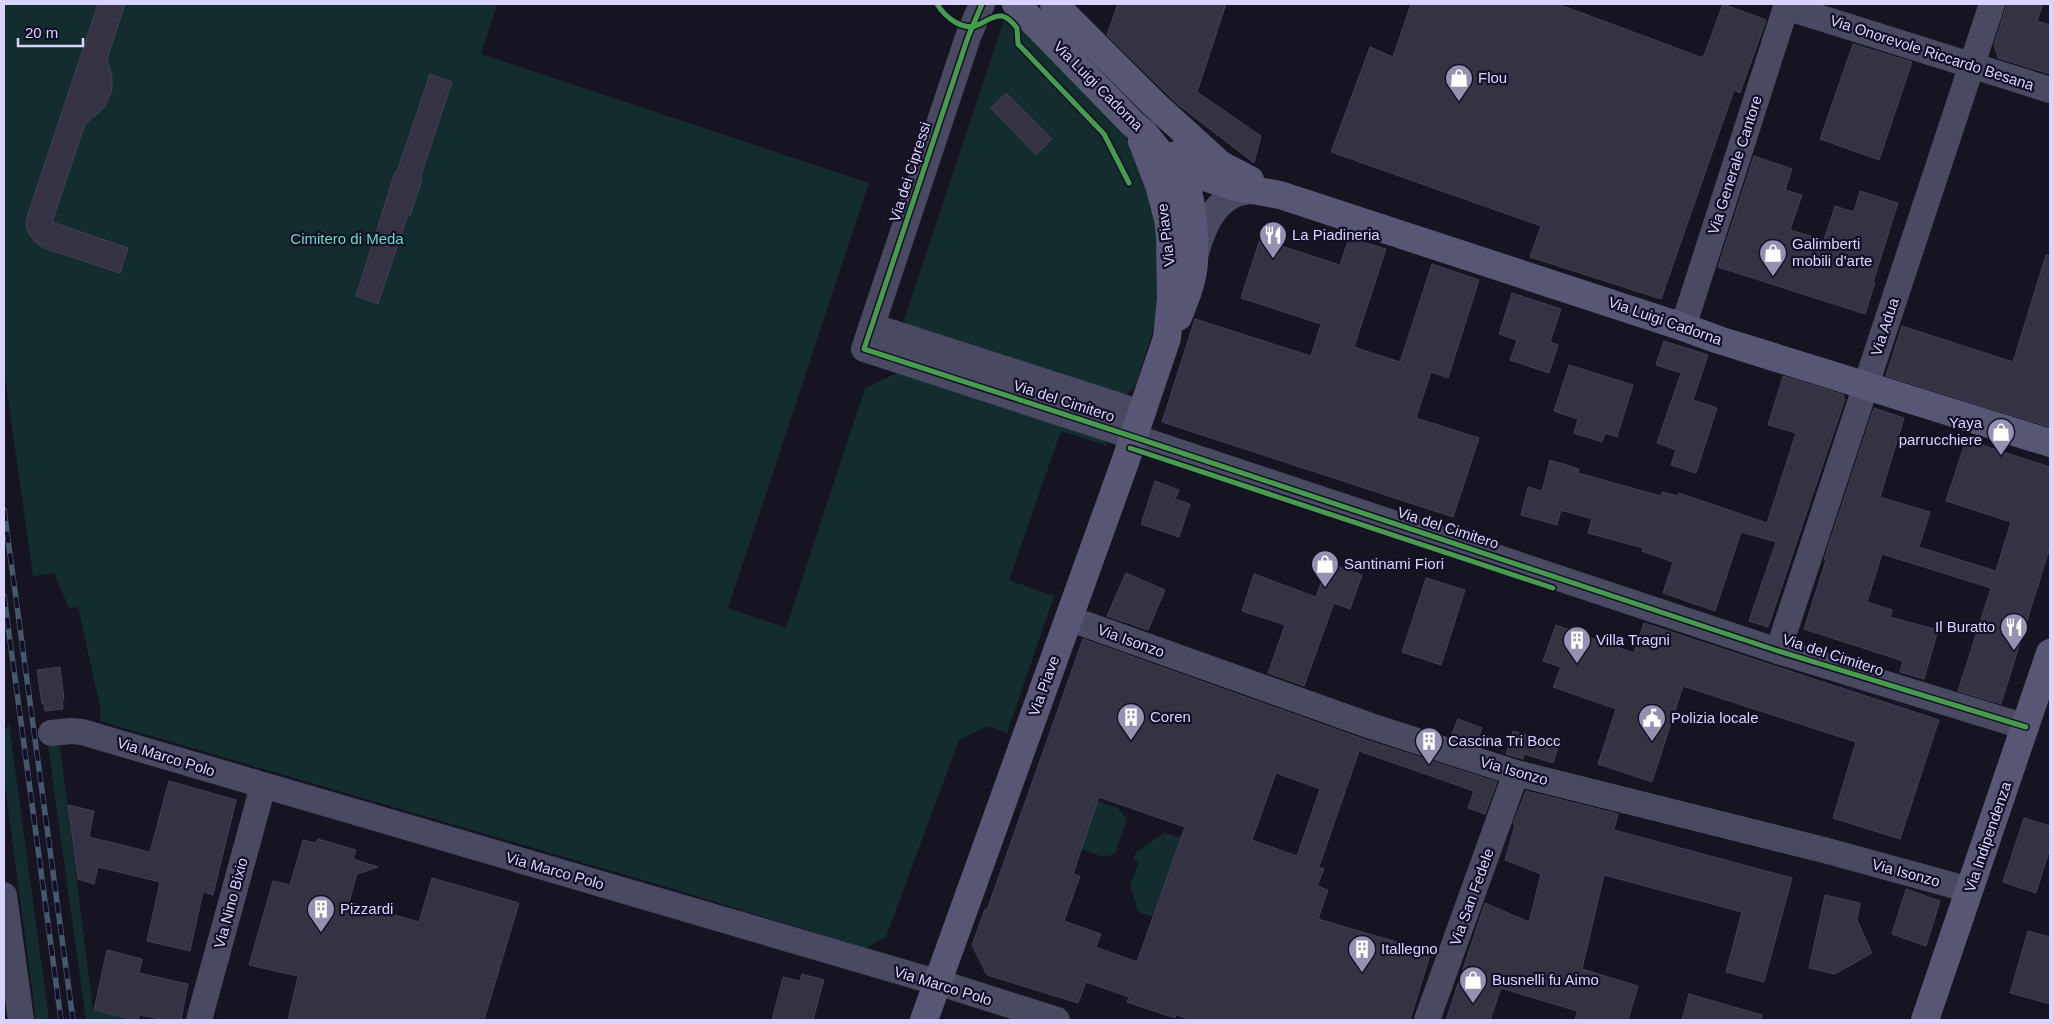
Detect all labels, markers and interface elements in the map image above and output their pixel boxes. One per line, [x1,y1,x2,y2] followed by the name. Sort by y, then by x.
[1828,12,2037,94] street label: Via Onorevole Riccardo Besana
[18,15,82,47] scale bar
[25,24,58,41] text: 20 m
[1050,38,1147,134] street label: Via Luigi Cadorna
[1444,63,1474,102] shop icon: Flou
[1478,69,1507,86] place label: Flou
[1704,93,1765,236] street label: Via Generale Cantore
[885,120,934,224] street label: Via dei Cipressi
[1153,203,1178,267] street label: Via Piave
[1258,220,1288,259] restaurant icon: La Piadineria
[1292,226,1380,243] place label: La Piadineria
[290,230,404,247] park label: Cimitero di Meda
[1792,235,1872,269] place label: Galimberti mobili d'arte
[1758,238,1788,277] shop icon: Galimberti mobili d'arte
[1606,293,1725,348] street label: Via Luigi Cadorna
[1867,295,1902,358] street label: Via Adua
[1011,376,1117,425] street label: Via del Cimitero
[1899,414,1983,448] place label: Yaya parrucchiere
[1986,417,2016,456] shop icon: Yaya parrucchiere
[1395,503,1501,552] street label: Via del Cimitero
[1310,549,1340,588] shop icon: Santinami Fiori
[1344,555,1444,572] place label: Santinami Fiori
[1999,612,2029,651] restaurant icon: Il Buratto
[1935,618,1995,635] place label: Il Buratto
[1095,621,1167,660] street label: Via Isonzo
[1562,625,1592,664] building icon: Villa Tragni
[1780,630,1886,679] street label: Via del Cimitero
[1596,631,1670,648] place label: Villa Tragni
[1025,653,1062,718] street label: Via Piave
[1116,702,1146,741] building icon: Coren
[1637,703,1667,742] public building icon: Polizia locale
[1150,708,1191,725] place label: Coren
[1671,709,1759,726] place label: Polizia locale
[1414,726,1444,765] building icon: Cascina Tri Bocc
[1448,732,1561,749] place label: Cascina Tri Bocc
[115,734,217,779] street label: Via Marco Polo
[1478,753,1550,788] street label: Via Isonzo
[1961,779,2015,894] street label: Via Indipendenza
[1446,846,1497,948] street label: Via San Fedele
[504,848,606,893] street label: Via Marco Polo
[1870,855,1942,890] street label: Via Isonzo
[210,856,251,950] street label: Via Nino Bixio
[306,894,336,933] building icon: Pizzardi
[340,900,393,917] place label: Pizzardi
[1347,934,1377,973] building icon: Itallegno
[1381,940,1438,957] place label: Itallegno
[892,963,994,1008] street label: Via Marco Polo
[1458,965,1488,1004] shop icon: Busnelli fu Aimo
[1492,971,1599,988] place label: Busnelli fu Aimo

